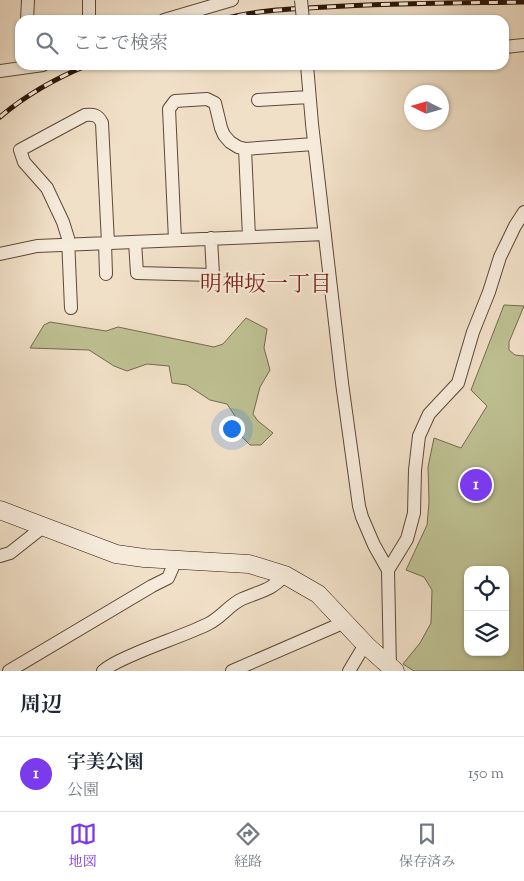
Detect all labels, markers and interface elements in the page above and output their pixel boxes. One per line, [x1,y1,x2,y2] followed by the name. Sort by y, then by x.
[15,15,509,70] search box
[33,29,61,57] icon: search
[73,31,168,58] text: ここで検索
[404,85,449,130] north arrow
[200,270,332,302] district label: 明神坂一丁目
[219,416,245,442] your location
[460,466,492,504] pin: 1
[464,566,509,656] map controls
[464,566,509,611] button: locate
[464,611,509,656] button: layers
[20,691,62,721] text: 周辺
[67,750,143,777] text: 宇美公園
[33,763,39,786] text: 1
[468,763,504,786] text: 150 m
[67,780,99,803] text: 公園
[69,820,97,873] tab: 地図
[234,820,262,873] tab: 経路
[399,820,455,873] tab: 保存済み

